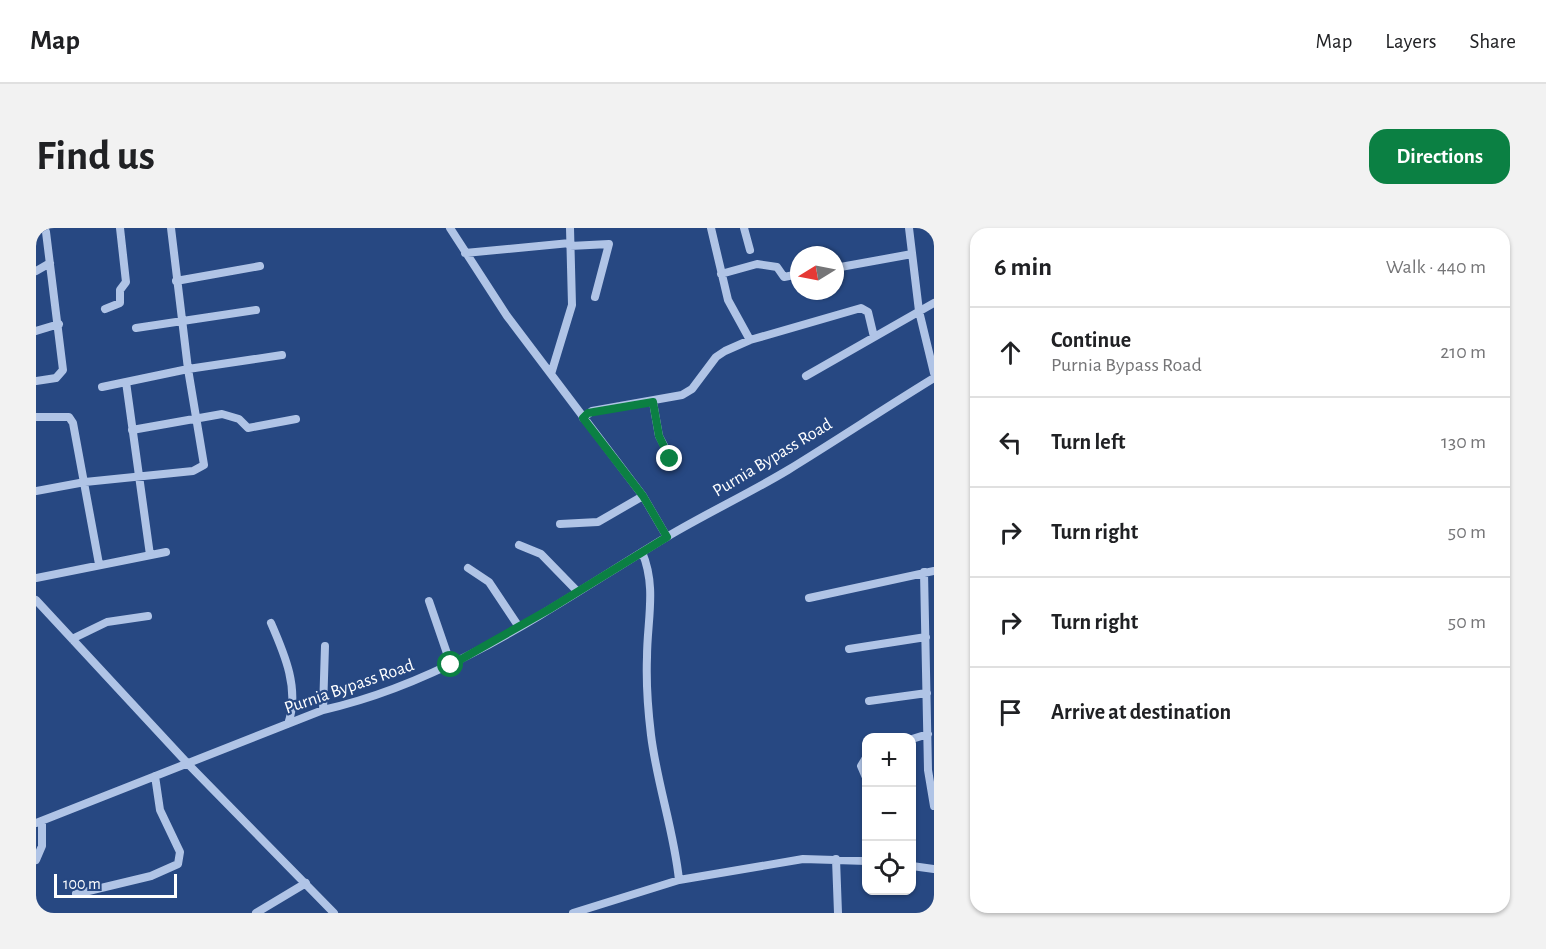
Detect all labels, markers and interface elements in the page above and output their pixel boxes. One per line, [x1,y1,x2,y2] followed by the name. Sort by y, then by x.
[30,27,80,55] text: Map
[1316,31,1352,52] text: Map
[1385,31,1436,52] text: Layers
[1469,31,1516,52] text: Share
[1369,129,1510,184] button: Directions
[36,135,155,177] text: Find us
[790,246,844,300] north arrow
[994,254,1052,280] text: 6 min
[1386,257,1486,277] text: Walk · 440 m
[1051,329,1131,351] text: Continue
[994,336,1027,369] icon: ahead
[1440,342,1486,362] text: 210 m
[1051,355,1202,375] text: Purnia Bypass Road
[710,415,835,501] street label: Purnia Bypass Road
[994,426,1027,459] icon: left
[1051,431,1125,453] text: Turn left
[1441,432,1486,452] text: 130 m
[656,445,682,471] route end
[994,516,1027,549] icon: right
[1051,521,1138,543] text: Turn right
[1448,522,1486,542] text: 50 m
[994,606,1027,639] icon: right
[1051,611,1138,633] text: Turn right
[1448,612,1486,632] text: 50 m
[437,651,463,677] route start
[282,656,416,718] street label: Purnia Bypass Road
[994,696,1027,729] icon: arrive
[1051,701,1231,723] text: Arrive at destination
[862,733,916,895] map controls
[862,733,916,787] button: +
[862,787,916,841] button: −
[862,841,916,895] button: locate
[54,871,177,898] scale bar
[63,876,101,892] text: 100 m

